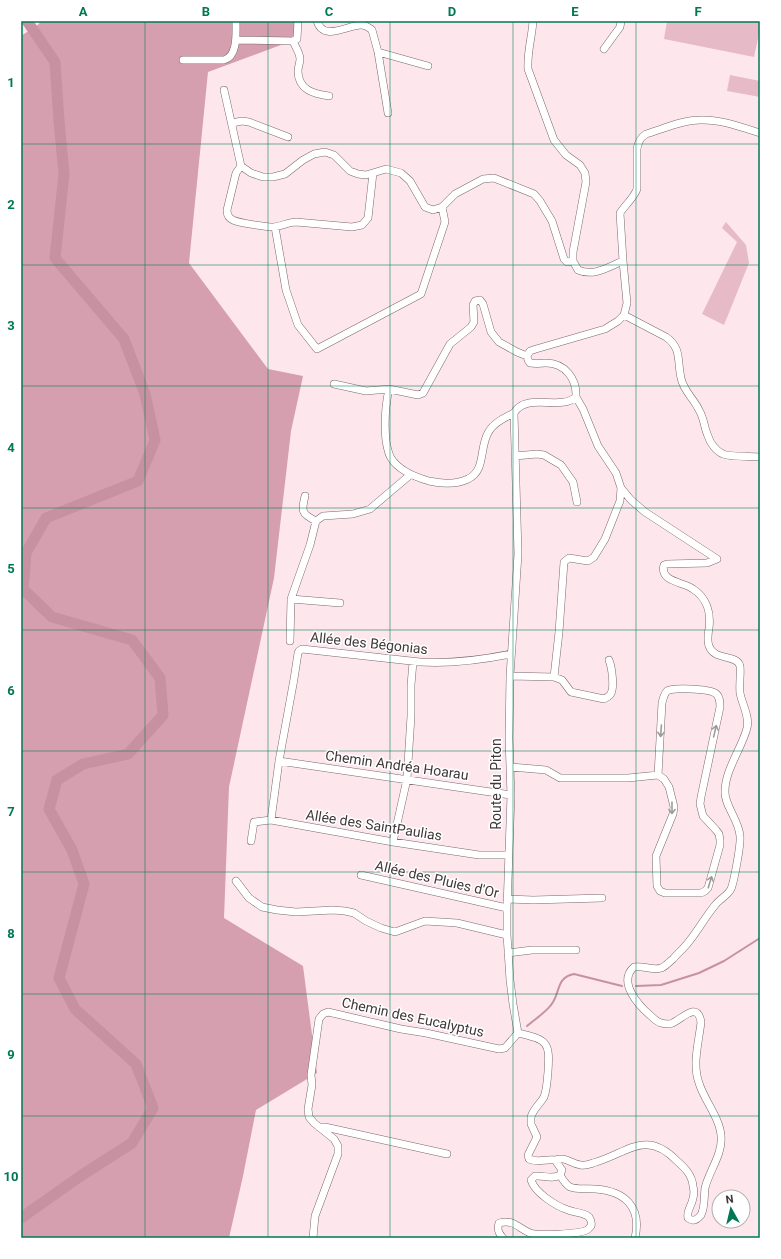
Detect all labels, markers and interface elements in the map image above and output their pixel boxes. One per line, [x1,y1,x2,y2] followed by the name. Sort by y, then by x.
[79,4,88,19] text: A
[202,4,210,19] text: B
[325,4,334,19] text: C
[448,4,456,19] text: D
[571,4,579,19] text: E
[694,4,702,19] text: F
[7,75,15,90] text: 1
[7,197,15,212] text: 2
[7,318,15,333] text: 3
[7,440,15,455] text: 4
[7,561,15,576] text: 5
[309,629,429,657] street label: Allée des Bégonias
[7,683,15,698] text: 6
[657,724,664,737] one-way arrow
[712,725,720,738] one-way arrow
[488,738,504,830] street label: Route du Piton
[324,747,470,783] street label: Chemin Andréa Hoarau
[668,801,676,814] one-way arrow
[7,804,15,819] text: 7
[305,806,443,844] street label: Allée des SaintPaulias
[374,857,501,901] street label: Allée des Pluies d'Or
[707,875,714,888] one-way arrow
[7,926,15,941] text: 8
[340,994,486,1040] street label: Chemin des Eucalyptus
[7,1047,15,1062] text: 9
[4,1169,18,1184] text: 10
[711,1189,751,1229] north arrow
[725,1193,735,1207] text: N

